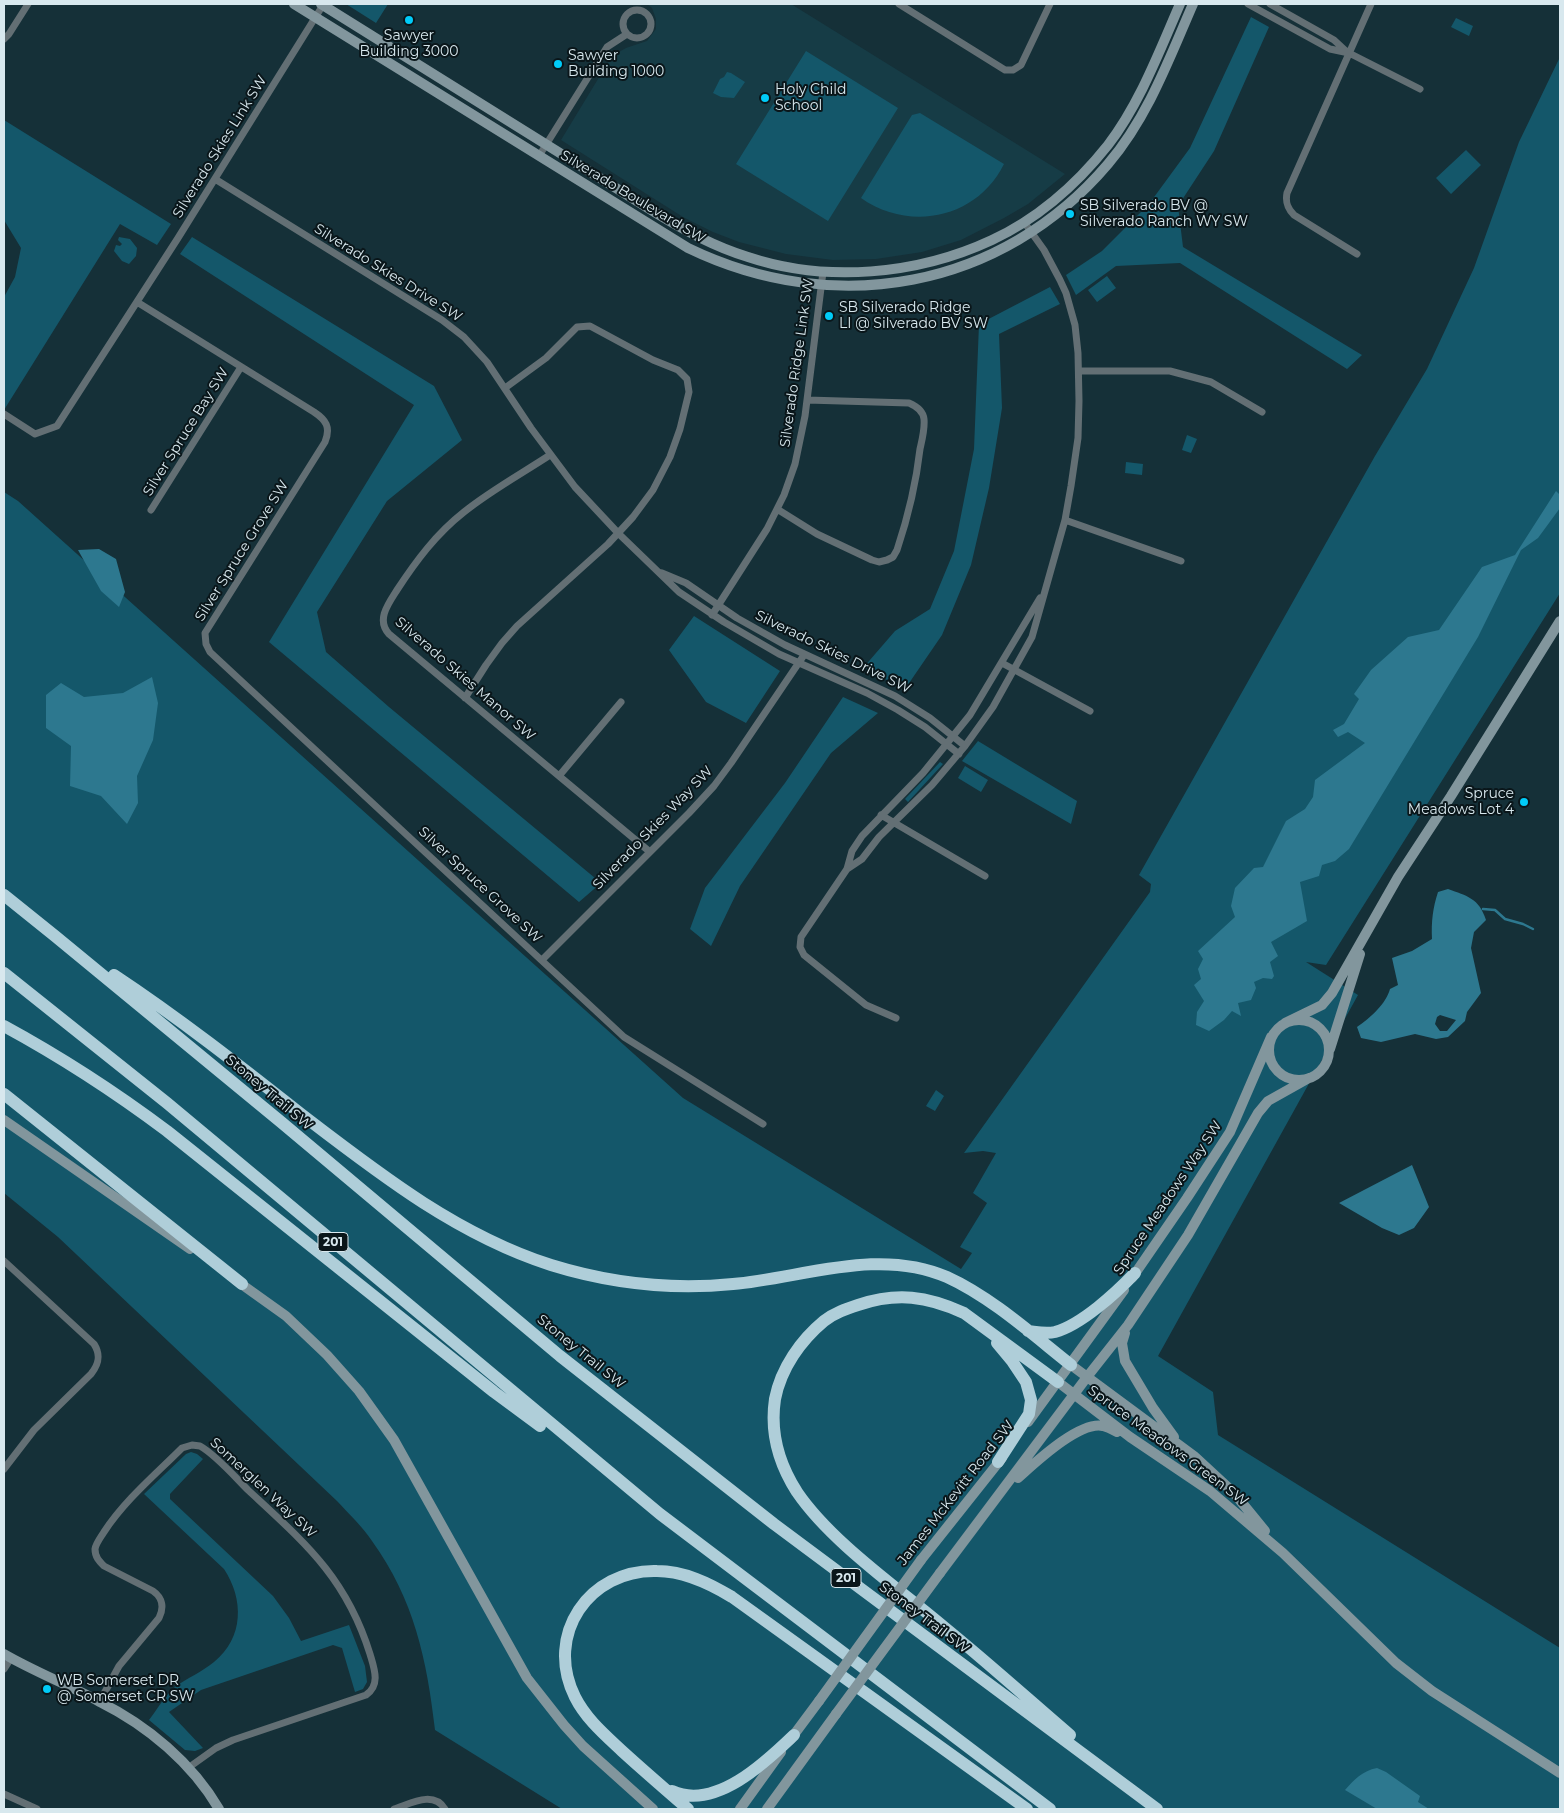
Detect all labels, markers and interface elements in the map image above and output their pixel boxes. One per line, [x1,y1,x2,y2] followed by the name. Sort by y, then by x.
[403,14,415,26] marker: Sawyer Building 3000
[359,28,459,60] place label: Sawyer Building 3000
[568,48,664,80] place label: Sawyer Building 1000
[552,58,564,70] marker: Sawyer Building 1000
[169,73,271,221] street label: Silverado Skies Link SW
[775,82,847,114] place label: Holy Child School
[759,92,771,104] marker: Holy Child School
[557,147,709,247] street label: Silverado Boulevard SW
[1080,198,1248,230] place label: SB Silverado BV @ Silverado Ranch WY SW
[1064,208,1076,220] marker: SB Silverado BV @ Silverado Ranch WY SW
[311,220,465,326] street label: Silverado Skies Drive SW
[777,278,817,448] street label: Silverado Ridge Link SW
[839,300,988,332] place label: SB Silverado Ridge LI @ Silverado BV SW
[823,310,835,322] marker: SB Silverado Ridge LI @ Silverado BV SW
[140,365,232,499] street label: Silver Spruce Bay SW
[192,478,292,624] street label: Silver Spruce Grove SW
[752,607,914,697] street label: Silverado Skies Drive SW
[391,614,539,744] street label: Silverado Skies Manor SW
[590,763,716,893] street label: Silverado Skies Way SW
[1408,786,1514,819] place label: Spruce Meadows Lot 4
[1518,796,1530,808] marker: Spruce Meadows Lot 4
[415,823,545,947] street label: Silver Spruce Grove SW
[222,1052,316,1134] street label: Stoney Trail SW
[1110,1118,1226,1278] street label: Spruce Meadows Way SW
[318,1232,348,1252] road number: 201
[534,1311,628,1393] street label: Stoney Trail SW
[1085,1382,1251,1510] street label: Spruce Meadows Green SW
[894,1417,1018,1569] street label: James McKevitt Road SW
[206,1434,320,1542] street label: Somerglen Way SW
[831,1569,861,1588] road number: 201
[876,1579,972,1657] street label: Stoney Trail SW
[57,1673,194,1705] place label: WB Somerset DR @ Somerset CR SW
[41,1683,53,1695] marker: WB Somerset DR @ Somerset CR SW

